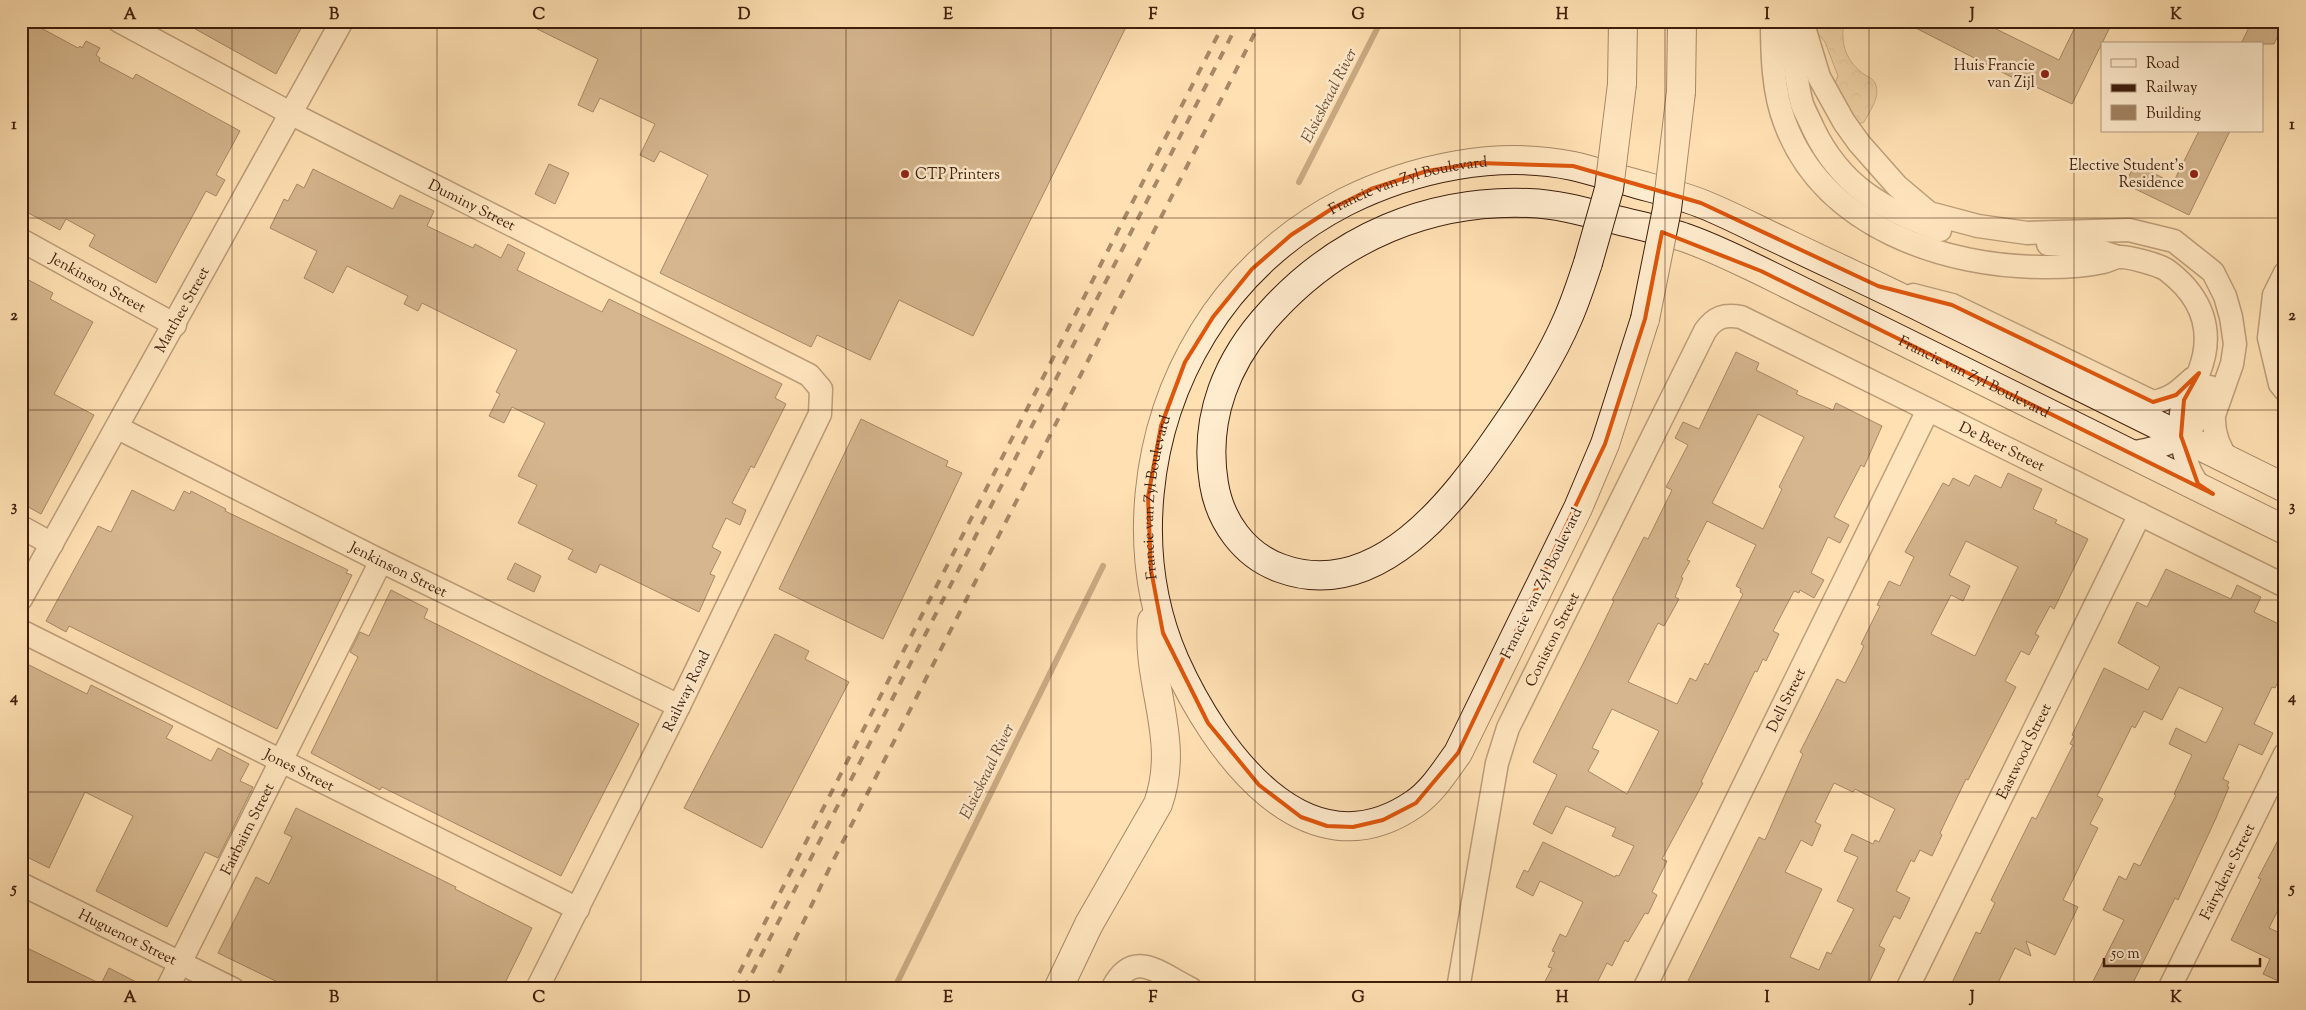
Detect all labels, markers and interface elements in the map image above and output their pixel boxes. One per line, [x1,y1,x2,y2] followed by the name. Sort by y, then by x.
[124,4,137,27] text: A
[329,4,339,27] text: B
[533,4,546,27] text: C
[738,4,751,27] text: D
[943,4,953,27] text: E
[1149,4,1158,27] text: F
[1351,4,1365,27] text: G
[1556,4,1569,27] text: H
[1764,4,1770,27] text: I
[1968,4,1975,27] text: J
[2170,4,2182,27] text: K
[2101,42,2264,132] legend
[1296,44,1364,148] water label: Elsieskraal River
[2146,54,2180,75] text: Road
[1954,56,2035,94] place label: Huis Francie van Zijl
[2039,68,2051,80] marker: Huis Francie van Zijl
[2146,78,2198,99] text: Railway
[2146,104,2201,125] text: Building
[11,114,17,137] text: 1
[2289,114,2295,137] text: 1
[1325,152,1489,221] street label: Francie van Zyl Boulevard
[2069,156,2184,194] place label: Elective Student's Residence
[915,165,1000,186] place label: CTP Printers
[899,168,911,180] marker: CTP Printers
[2188,168,2200,180] marker: Elective Student's Residence
[424,175,518,237] street label: Duminy Street
[45,248,149,319] street label: Jenkinson Street
[151,264,215,357] street label: Matthee Street
[10,305,18,328] text: 2
[2288,305,2296,328] text: 2
[1894,332,2053,424] street label: Francie van Zyl Boulevard
[1139,412,1177,581] street label: Francie van Zyl Boulevard
[1955,417,2048,478] street label: De Beer Street
[11,496,18,519] text: 3
[2289,496,2296,519] text: 3
[1497,504,1588,663] street label: Francie van Zyl Boulevard
[344,537,450,604] street label: Jenkinson Street
[1521,589,1586,691] street label: Coniston Street
[659,647,716,736] street label: Railway Road
[1762,665,1812,736] street label: Dell Street
[9,687,18,710] text: 4
[2287,687,2296,710] text: 4
[1993,700,2058,803] street label: Eastwood Street
[955,720,1022,824] water label: Elsieskraal River
[259,744,337,798] street label: Jones Street
[217,780,280,879] street label: Fairbairn Street
[2196,820,2261,924] street label: Fairydene Street
[9,878,17,901] text: 5
[2287,878,2295,901] text: 5
[74,905,180,971] street label: Huguenot Street
[2104,935,2260,967] scale bar
[2110,944,2140,965] text: 50 m
[124,987,137,1010] text: A
[329,987,339,1010] text: B
[533,987,546,1010] text: C
[738,987,751,1010] text: D
[943,987,953,1010] text: E
[1149,987,1158,1010] text: F
[1351,987,1365,1010] text: G
[1556,987,1569,1010] text: H
[1764,987,1770,1010] text: I
[1968,987,1975,1010] text: J
[2170,987,2182,1010] text: K

